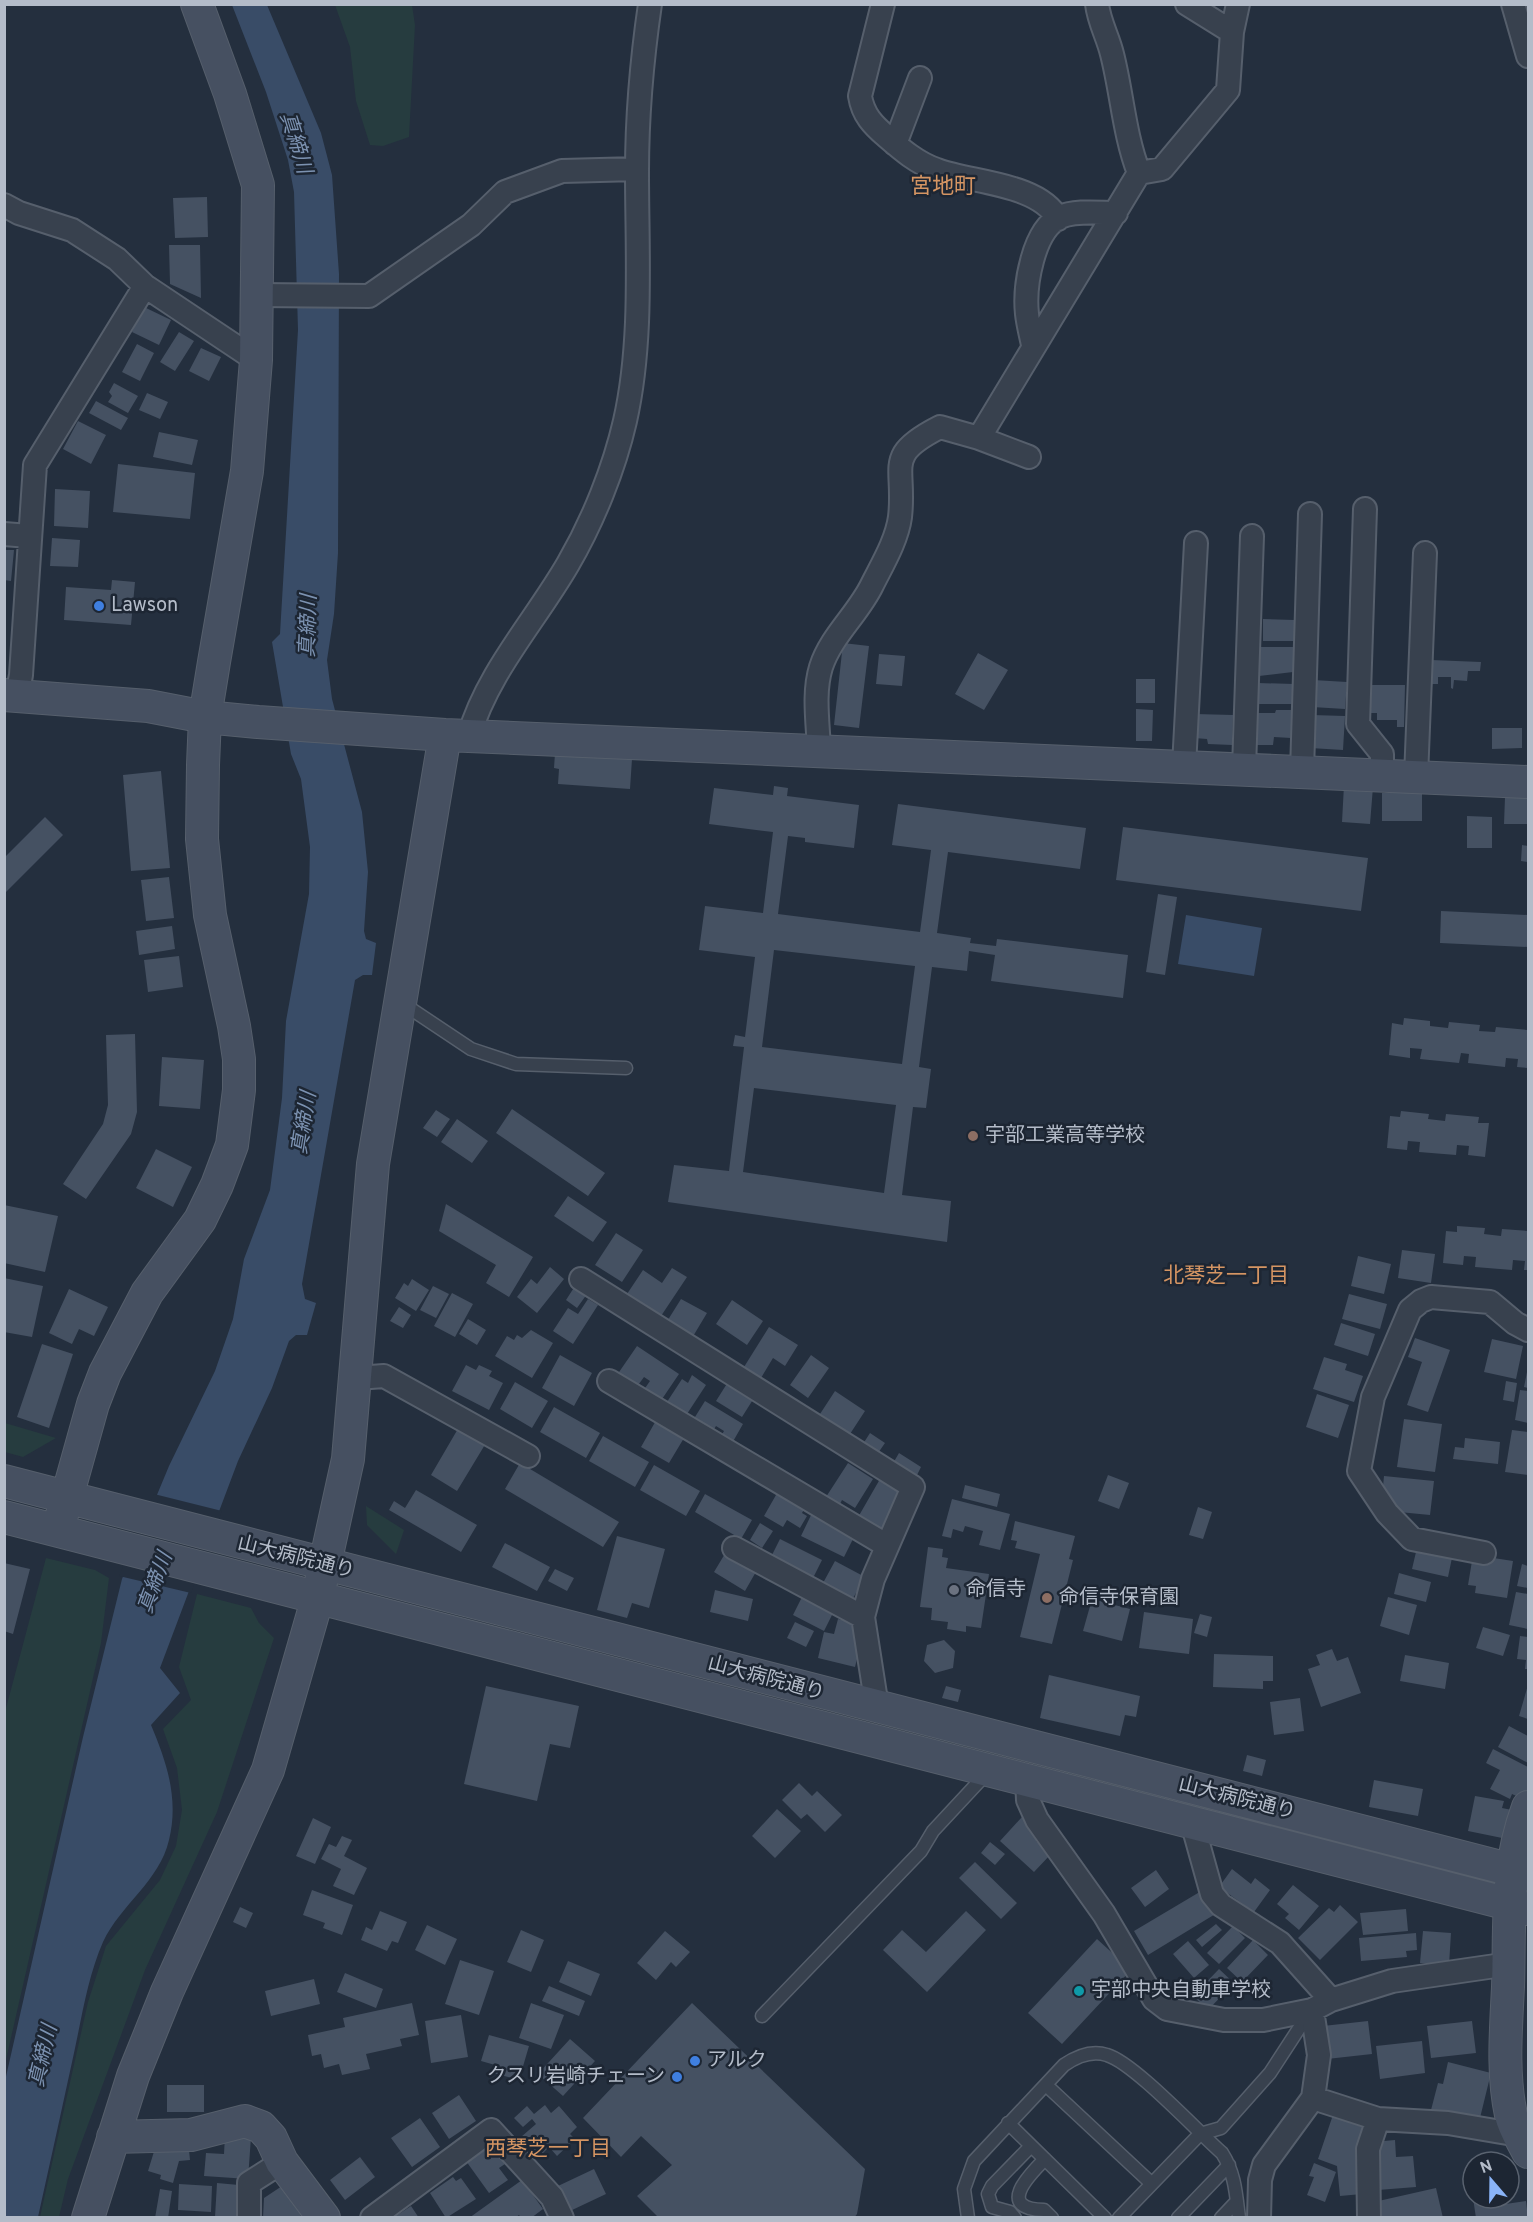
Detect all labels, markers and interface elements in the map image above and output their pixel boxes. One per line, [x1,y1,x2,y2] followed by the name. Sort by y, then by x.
[273,109,318,179] water label: 真締川
[910,174,976,201] district label: 宮地町
[294,592,324,658] water label: 真締川
[111,593,178,619] place label: Lawson
[92,599,106,613] marker: Lawson
[287,1088,324,1156] water label: 真締川
[985,1123,1145,1149] place label: 宇部工業高等学校
[966,1129,980,1143] marker: 宇部工業高等学校
[1163,1263,1289,1290] district label: 北琴芝一丁目
[235,1531,357,1585] street label: 山大病院通り
[133,1547,180,1617] water label: 真締川
[966,1577,1026,1603] place label: 命信寺
[947,1583,961,1597] marker: 命信寺
[1059,1585,1179,1611] place label: 命信寺保育園
[1040,1591,1054,1605] marker: 命信寺保育園
[705,1651,827,1707] street label: 山大病院通り
[1176,1772,1298,1826] street label: 山大病院通り
[1091,1978,1271,2004] place label: 宇部中央自動車学校
[1072,1984,1086,1998] marker: 宇部中央自動車学校
[24,2020,65,2090] water label: 真締川
[707,2048,767,2074] place label: アルク
[688,2054,702,2068] marker: アルク
[487,2064,665,2090] place label: クスリ岩崎チェーン
[670,2070,684,2084] marker: クスリ岩崎チェーン
[485,2136,611,2163] district label: 西琴芝一丁目
[1461,2150,1521,2210] north arrow
[1478,2156,1495,2179] text: N

